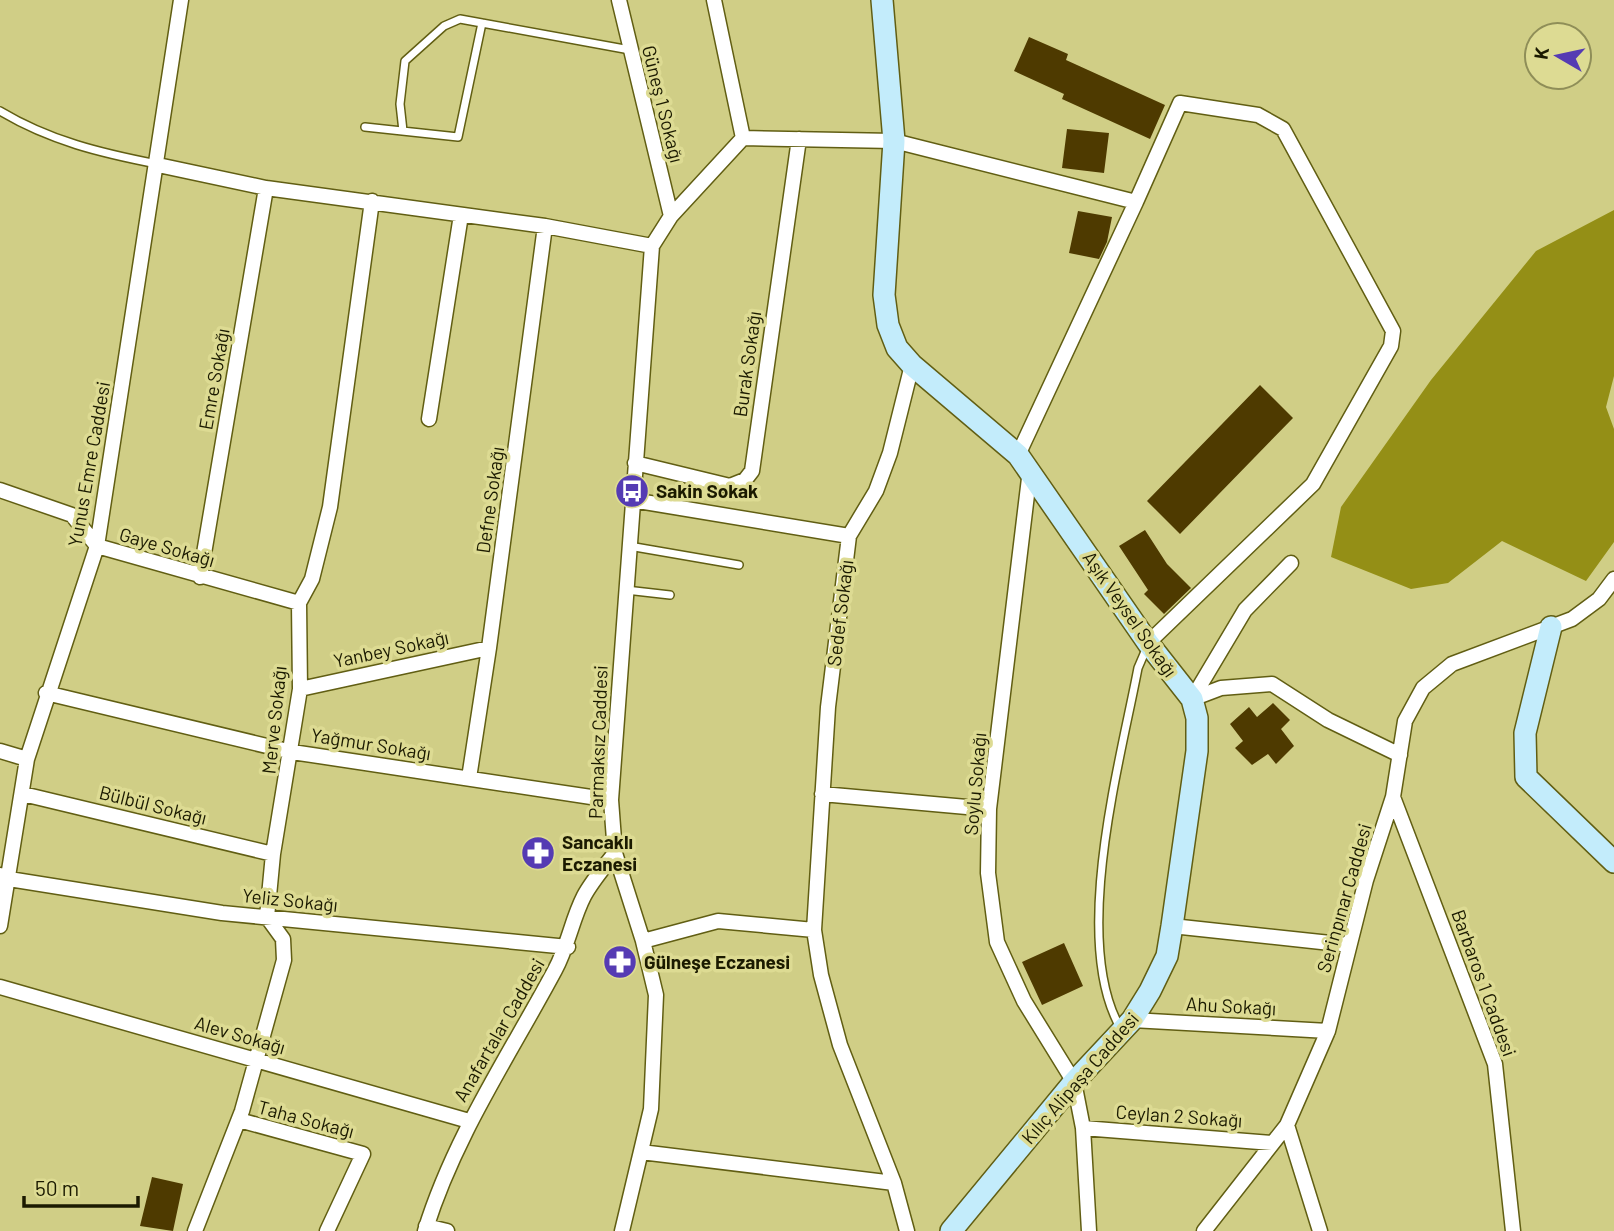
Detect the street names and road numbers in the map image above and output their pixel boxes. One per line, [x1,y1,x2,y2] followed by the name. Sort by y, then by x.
[638,43,689,165] street label: Güneş 1 Sokağı
[728,310,765,418] street label: Burak Sokağı
[193,326,234,431] street label: Emre Sokağı
[63,379,114,548] street label: Yunus Emre Caddesi
[471,445,508,555] street label: Defne Sokağı
[117,522,217,571] street label: Gaye Sokağı
[1078,546,1182,681] street label: Aşık Veysel Sokağı
[822,559,857,667] street label: Sedef Sokağı
[331,625,451,672] street label: Yanbey Sokağı
[256,665,291,775] street label: Merve Sokağı
[583,665,612,819] street label: Parmaksız Caddesi
[309,723,433,764] street label: Yağmur Sokağı
[959,732,990,836] street label: Soylu Sokağı
[97,780,209,829] street label: Bülbül Sokağı
[1311,821,1376,975] street label: Serinpınar Caddesi
[241,883,339,916] street label: Yeliz Sokağı
[1447,906,1522,1060] street label: Barbaros 1 Caddesi
[448,954,549,1106] street label: Anafartalar Caddesi
[1185,992,1277,1019] street label: Ahu Sokağı
[1016,1007,1143,1148] street label: Kılıç Alipaşa Caddesi
[192,1011,288,1058] street label: Alev Sokağı
[255,1095,357,1142] street label: Taha Sokağı
[1115,1100,1243,1131] street label: Ceylan 2 Sokağı

